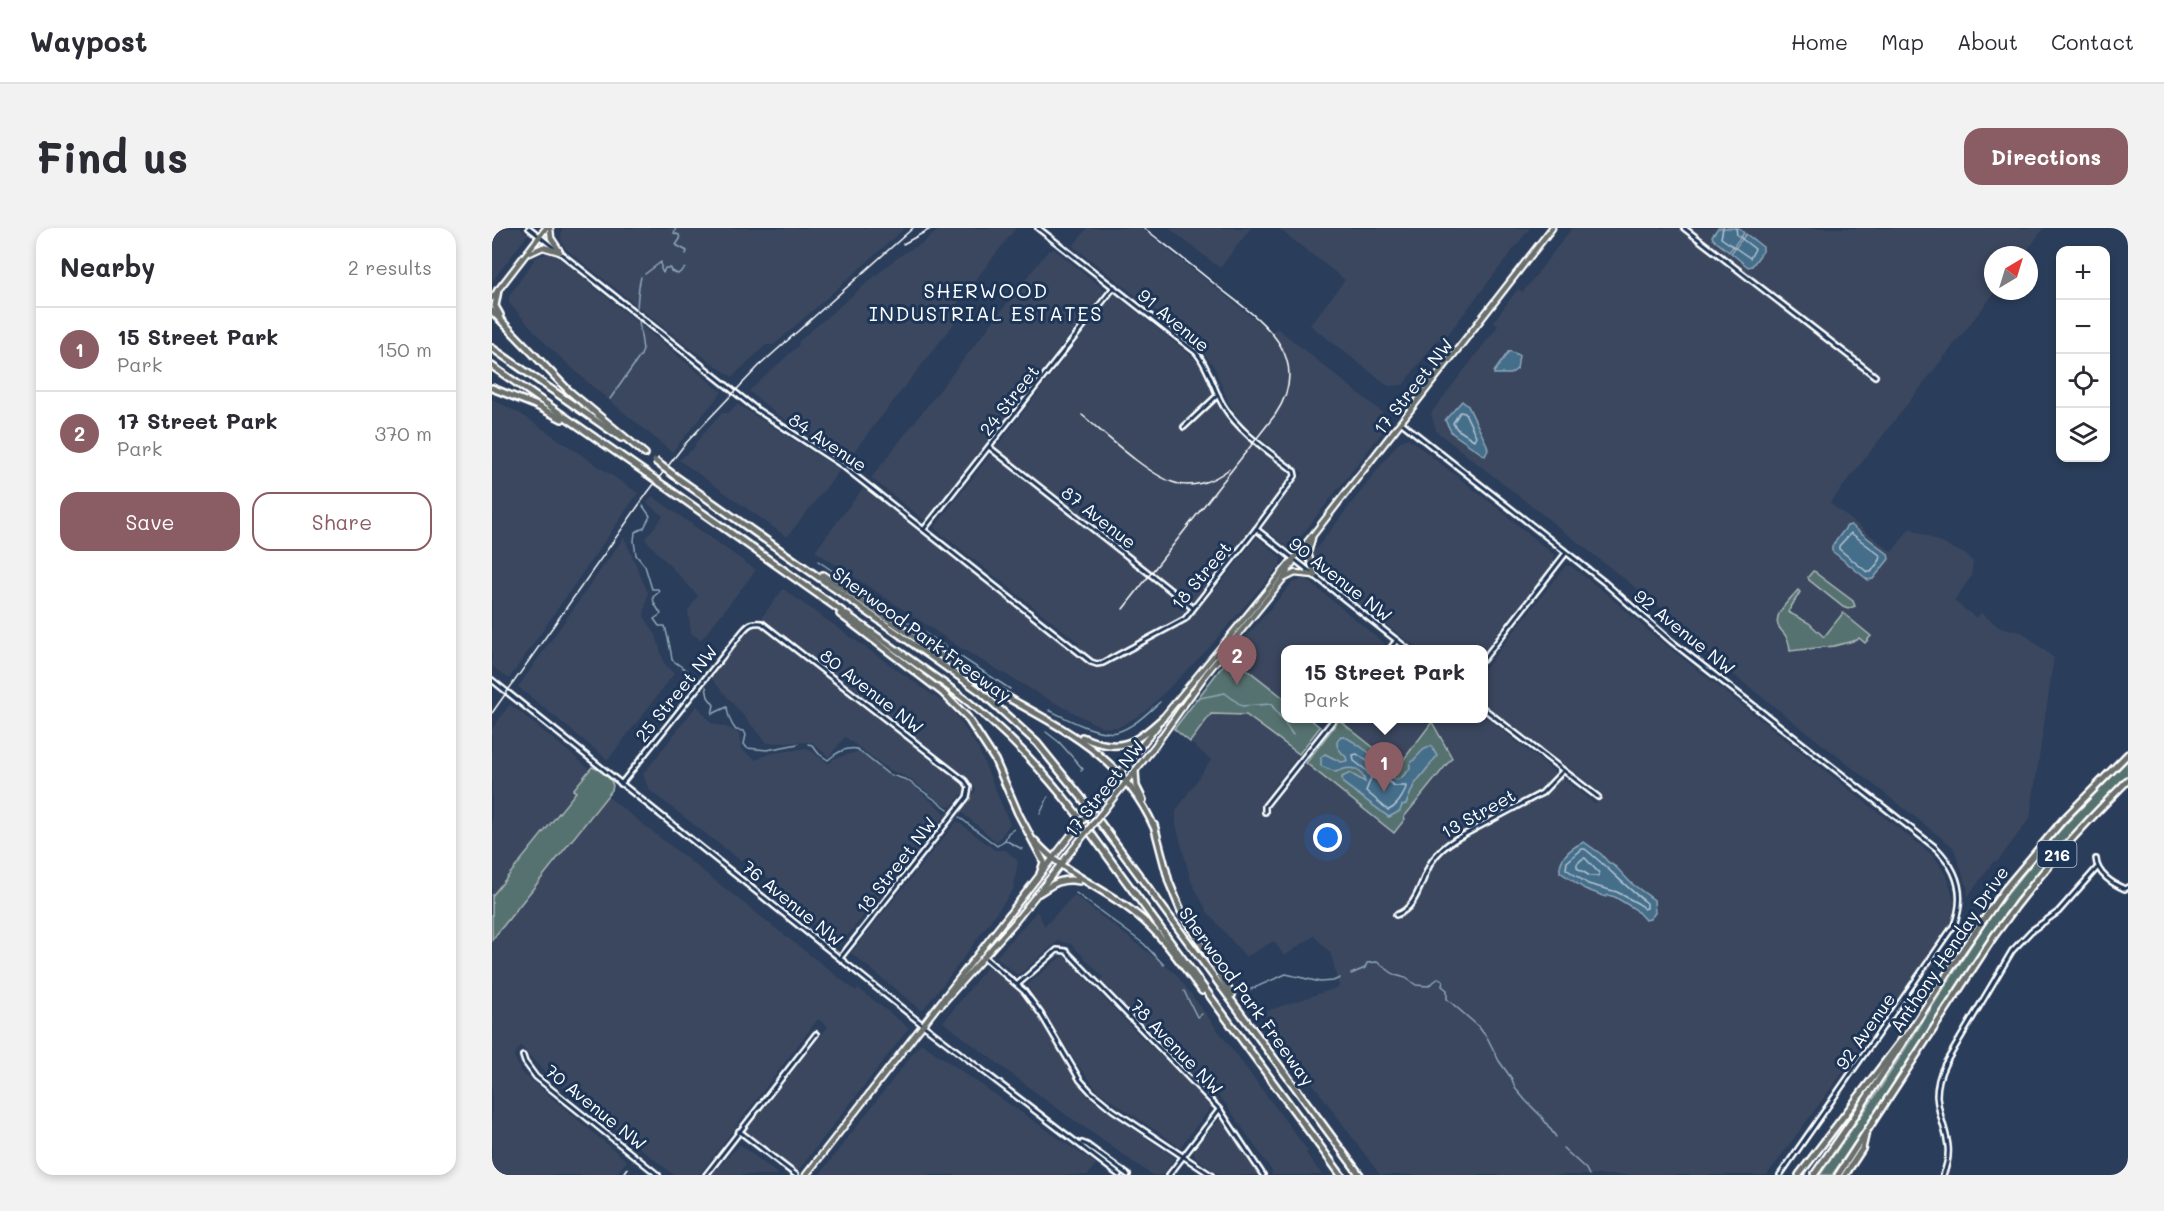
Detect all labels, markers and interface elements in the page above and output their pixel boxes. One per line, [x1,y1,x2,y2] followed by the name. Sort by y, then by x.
[30,23,147,59] text: Waypost
[1791,28,1848,55] text: Home
[1881,28,1924,55] text: Map
[1957,28,2018,55] text: About
[2051,28,2134,55] text: Contact
[1964,128,2128,185] button: Directions
[36,129,188,184] text: Find us
[1984,246,2038,300] north arrow
[2056,246,2110,462] map controls
[2056,246,2110,300] button: +
[60,250,155,284] text: Nearby
[348,254,432,280] text: 2 results
[869,277,1103,326] district label: SHERWOOD INDUSTRIAL ESTATES
[1133,283,1215,357] street label: 91 Avenue
[2056,300,2110,354] button: −
[117,322,278,351] text: 15 Street Park
[1368,333,1458,439] street label: 17 Street NW
[75,336,84,362] text: 1
[377,336,432,362] text: 150 m
[117,351,162,377] text: Park
[2056,354,2110,408] button: locate
[974,360,1044,440] street label: 24 Street
[117,406,278,435] text: 17 Street Park
[784,407,872,477] street label: 84 Avenue
[2056,408,2110,462] button: layers
[74,420,85,446] text: 2
[374,420,432,446] text: 370 m
[117,435,162,461] text: Park
[1057,480,1141,554] street label: 87 Avenue
[60,492,240,551] button: Save
[252,492,432,551] button: Share
[1285,531,1397,627] street label: 90 Avenue NW
[1165,536,1237,614] street label: 18 Street
[828,561,1016,707] street label: Sherwood Park Freeway
[1629,584,1741,680] street label: 92 Avenue NW
[1218,636,1256,685] pin: 2
[629,639,723,747] street label: 25 Street NW
[815,643,929,739] street label: 80 Avenue NW
[1281,645,1488,723] popup
[1304,657,1465,686] text: 15 Street Park
[1304,686,1349,712] text: Park
[1059,735,1149,841] street label: 17 Street NW
[1364,742,1404,792] pin: 1
[1436,783,1520,843] street label: 13 Street
[851,812,941,918] street label: 18 Street NW
[1313,823,1342,852] your location
[2038,841,2076,867] road number: 216
[737,855,849,951] street label: 76 Avenue NW
[1884,861,2014,1037] street label: Anthony Henday Drive
[1174,902,1320,1090] street label: Sherwood Park Freeway
[1830,988,1900,1074] street label: 92 Avenue
[1125,994,1229,1100] street label: 78 Avenue NW
[540,1059,652,1155] street label: 70 Avenue NW

